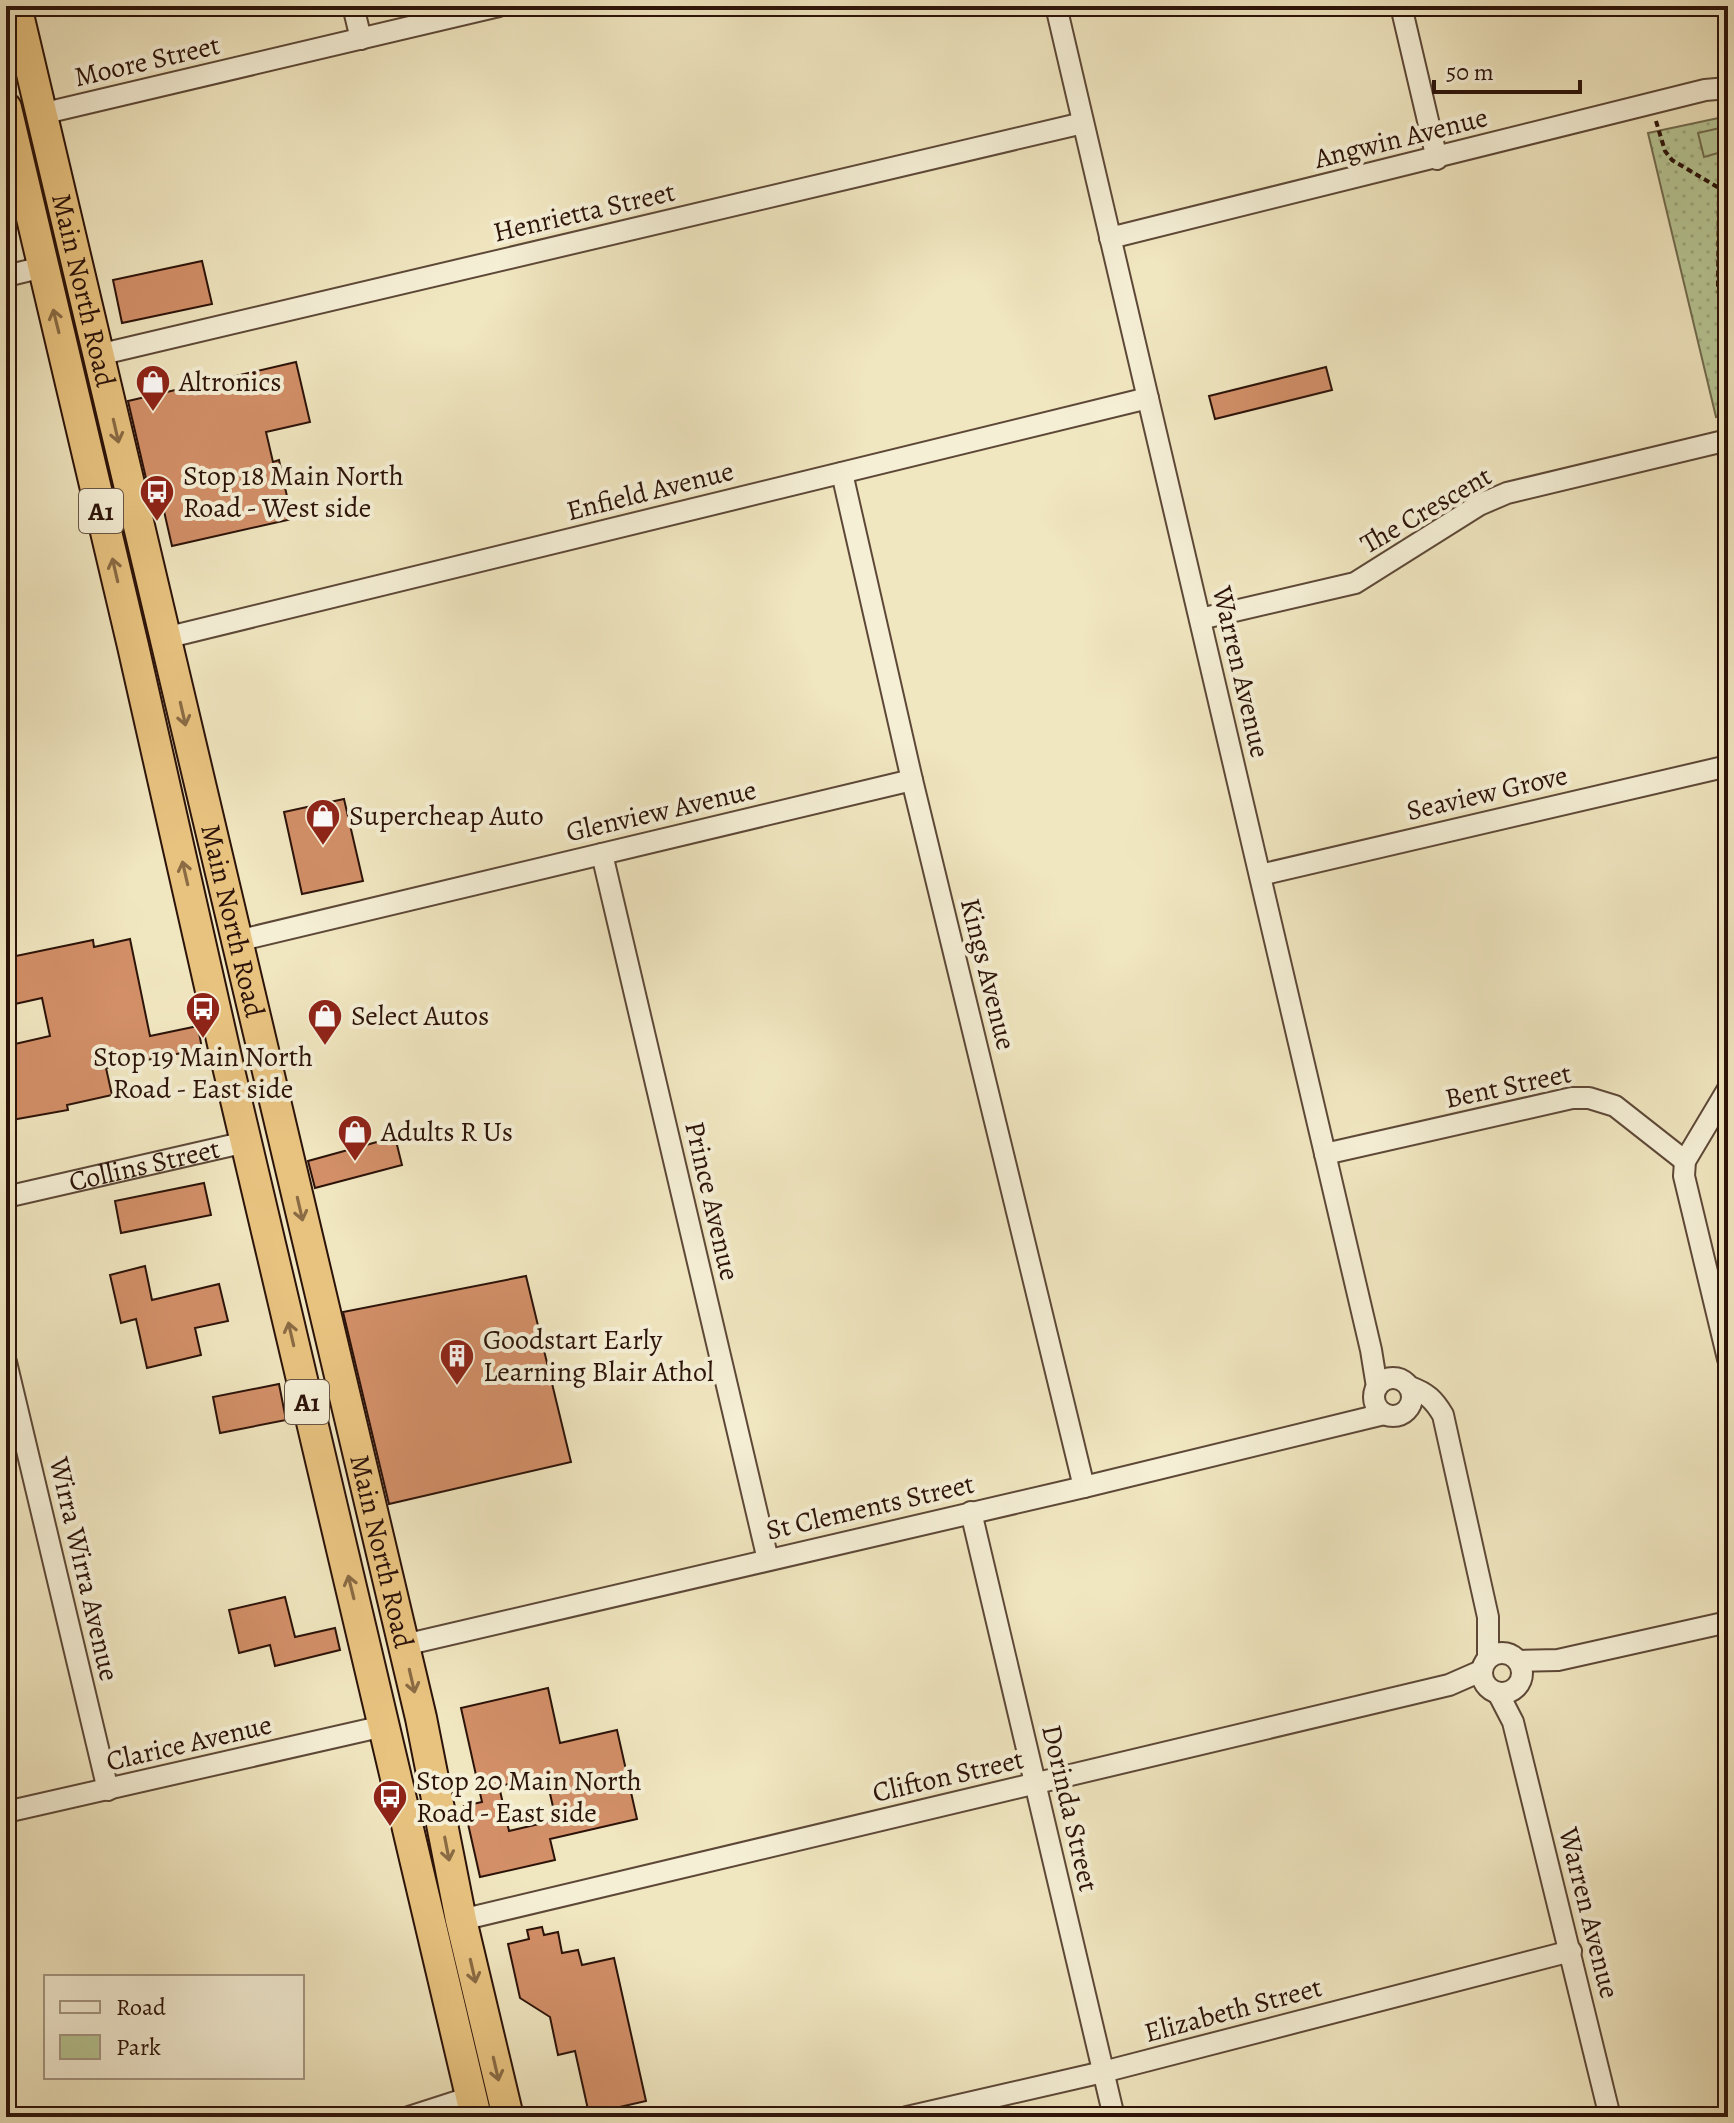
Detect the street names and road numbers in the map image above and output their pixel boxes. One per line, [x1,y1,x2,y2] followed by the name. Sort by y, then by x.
[70,26,224,96] street label: Moore Street
[1310,98,1492,178] street label: Angwin Avenue
[489,173,679,251] street label: Henrietta Street
[42,190,125,392] street label: Main North Road
[563,452,737,530] street label: Enfield Avenue
[1353,457,1499,563] street label: The Crescent
[79,489,123,533] road number: A1
[1203,582,1279,761] street label: Warren Avenue
[1403,756,1571,830] street label: Seaview Grove
[562,771,760,851] street label: Glenview Avenue
[191,820,274,1022] street label: Main North Road
[951,894,1025,1054] street label: Kings Avenue
[1441,1054,1575,1118] street label: Bent Street
[675,1118,749,1284] street label: Prince Avenue
[65,1130,224,1201] street label: Collins Street
[285,1380,329,1424] road number: A1
[340,1451,423,1653] street label: Main North Road
[40,1452,128,1685] street label: Wirra Wirra Avenue
[762,1465,978,1549] street label: St Clements Street
[102,1705,276,1781] street label: Clarice Avenue
[1032,1721,1108,1895] street label: Dorinda Street
[869,1740,1027,1812] street label: Clifton Street
[1549,1823,1629,2002] street label: Warren Avenue
[1140,1968,1326,2052] street label: Elizabeth Street

